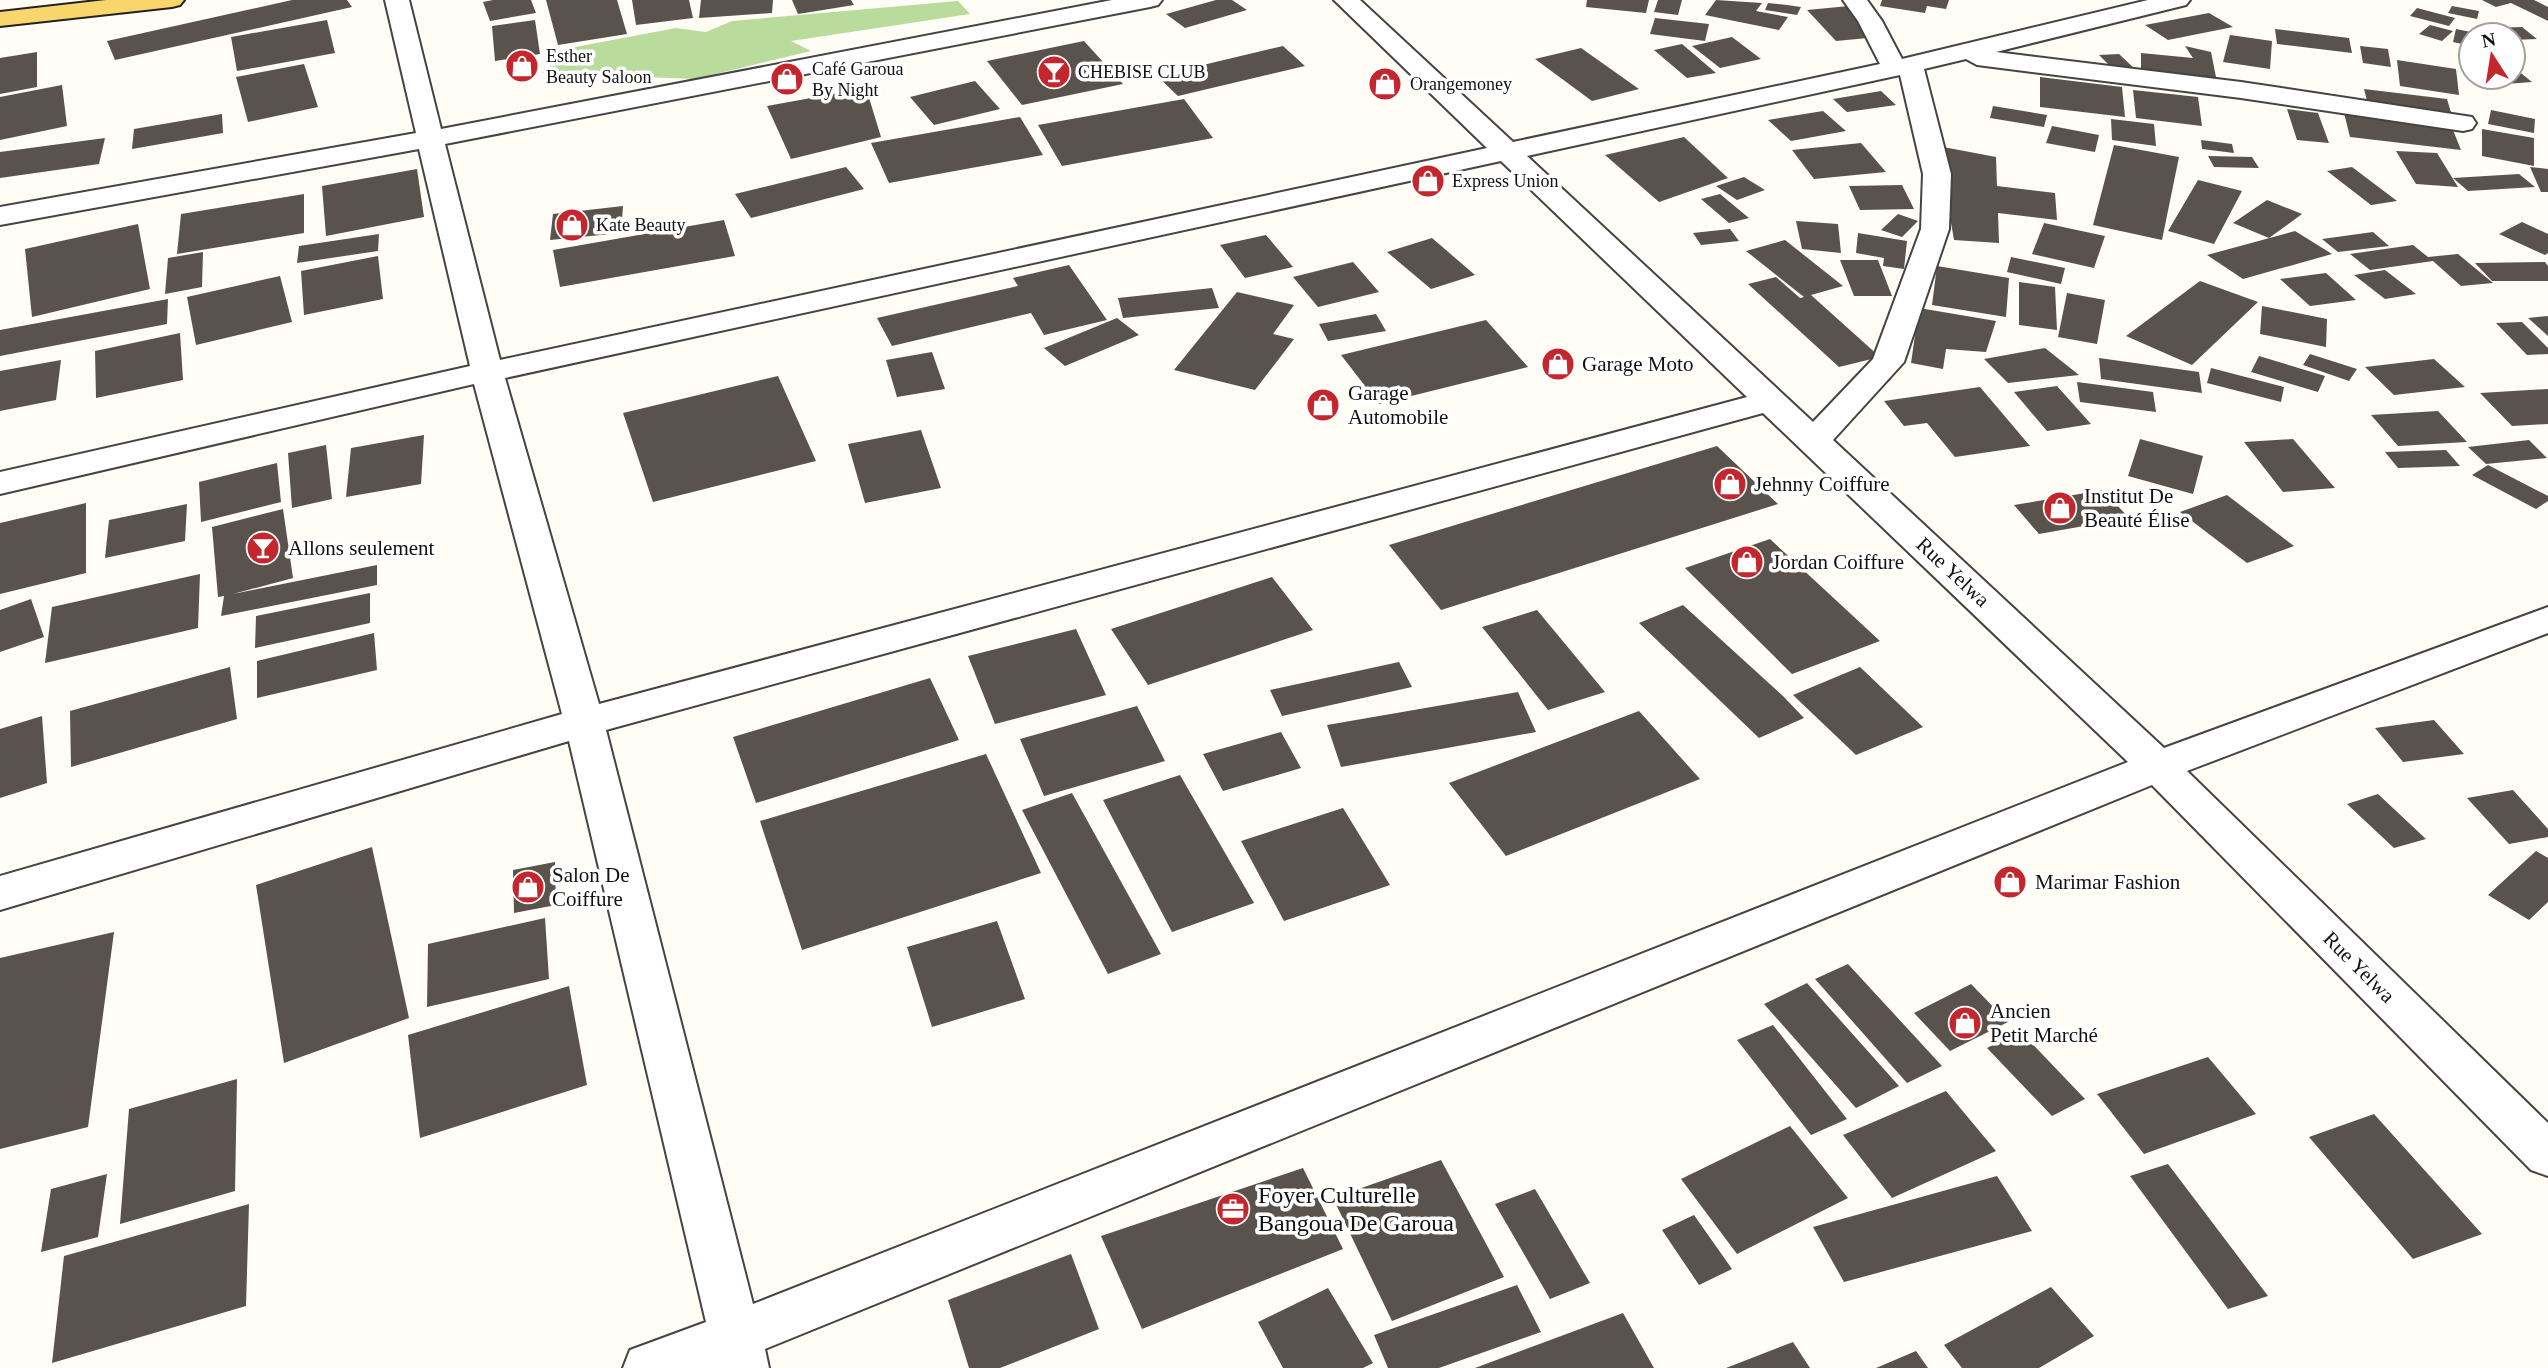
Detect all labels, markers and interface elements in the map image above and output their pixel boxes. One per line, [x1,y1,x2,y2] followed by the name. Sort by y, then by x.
[2457,21,2527,91] north arrow
[2480,28,2498,52] text: N
[546,46,652,87] place label: Esther Beauty Saloon
[503,47,541,85] shop icon: Esther Beauty Saloon
[1035,53,1073,91] bar icon: CHEBISE CLUB
[812,59,903,100] place label: Café Garoua By Night
[768,60,806,98] shop icon: Café Garoua By Night
[1078,62,1206,82] place label: CHEBISE CLUB
[1366,65,1404,103] shop icon: Orangemoney
[1410,74,1512,94] place label: Orangemoney
[1409,162,1447,200] shop icon: Express Union
[1452,171,1559,191] place label: Express Union
[553,206,591,244] shop icon: Kate Beauty
[596,215,685,235] place label: Kate Beauty
[1539,345,1577,383] shop icon: Garage Moto
[1582,352,1693,376] place label: Garage Moto
[1348,381,1448,429] place label: Garage Automobile
[1304,386,1342,424] shop icon: Garage Automobile
[1711,465,1749,503] shop icon: Jehnny Coiffure
[1754,472,1890,496] place label: Jehnny Coiffure
[2084,484,2190,532] place label: Institut De Beauté Élise
[2041,489,2079,527] shop icon: Institut De Beauté Élise
[244,529,282,567] bar icon: Allons seulement
[1912,532,1995,612] street label: Rue Yelwa
[288,536,435,560] place label: Allons seulement
[1728,543,1766,581] shop icon: Jordan Coiffure
[1772,550,1904,574] place label: Jordan Coiffure
[552,863,630,911] place label: Salon De Coiffure
[1991,863,2029,901] shop icon: Marimar Fashion
[509,868,547,906] shop icon: Salon De Coiffure
[2035,870,2181,894] place label: Marimar Fashion
[2318,926,2400,1008] street label: Rue Yelwa
[1990,999,2098,1047] place label: Ancien Petit Marché
[1946,1004,1984,1042] shop icon: Ancien Petit Marché
[1258,1182,1454,1236] place label: Foyer Culturelle Bangoua De Garoua
[1214,1190,1252,1228] office icon: Foyer Culturelle Bangoua De Garoua

